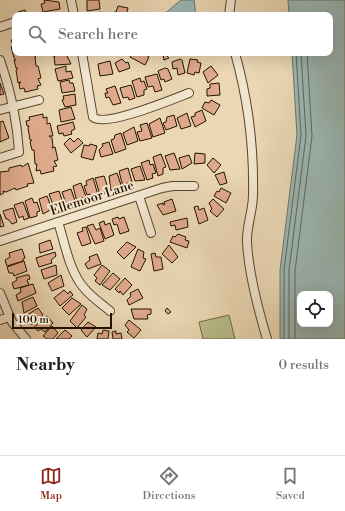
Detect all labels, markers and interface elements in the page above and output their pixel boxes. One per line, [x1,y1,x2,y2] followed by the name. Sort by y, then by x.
[12,12,333,56] search box
[26,23,48,45] icon: search
[58,25,138,44] text: Search here
[48,177,136,219] street label: Ellemoor Lane
[297,291,333,327] map controls
[297,291,333,327] button: locate
[12,311,112,330] scale bar
[18,313,49,327] text: 100 m
[16,354,75,376] text: Nearby
[278,357,329,373] text: 0 results
[40,465,62,503] tab: Map
[143,465,196,503] tab: Directions
[276,465,305,503] tab: Saved

